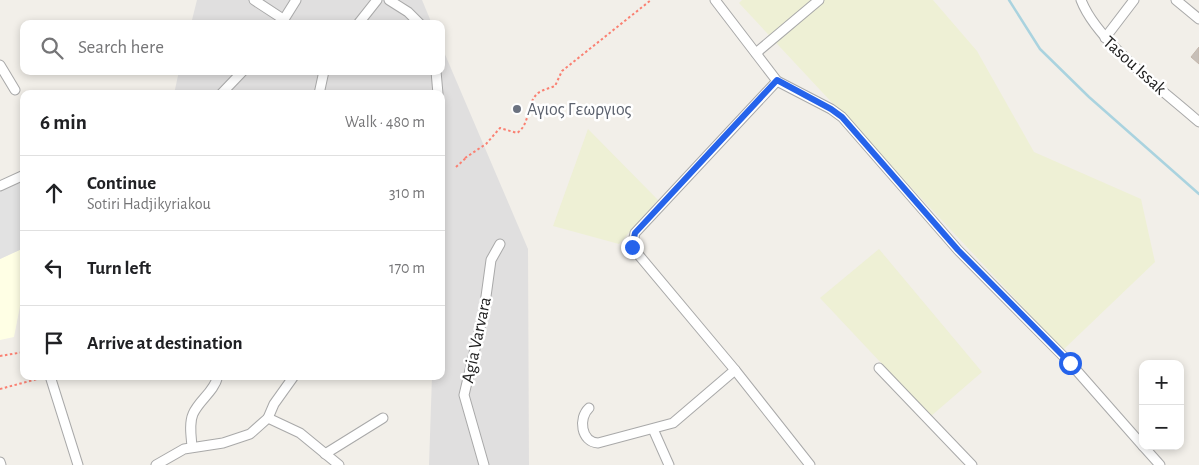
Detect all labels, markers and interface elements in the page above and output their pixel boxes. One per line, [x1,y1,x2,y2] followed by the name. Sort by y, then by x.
[20,20,445,75] search box
[1099,33,1170,99] street label: Tasou Issak
[38,34,66,62] icon: search
[78,38,164,57] text: Search here
[527,101,632,119] place label: Αγιος Γεωργιος
[511,103,523,115] marker: Αγιος Γεωργιος
[40,112,87,133] text: 6 min
[345,114,425,130] text: Walk · 480 m
[87,174,156,193] text: Continue
[40,179,68,207] icon: ahead
[389,185,425,201] text: 310 m
[87,196,211,212] text: Sotiri Hadjikyriakou
[621,236,644,259] route end
[40,254,68,282] icon: left
[87,259,151,278] text: Turn left
[389,260,425,276] text: 170 m
[459,296,495,385] street label: Agia Varvara
[40,329,68,357] icon: arrive
[87,334,243,353] text: Arrive at destination
[1059,352,1082,375] route start
[1139,360,1184,450] map controls
[1139,360,1184,405] button: +
[1139,405,1184,450] button: −

